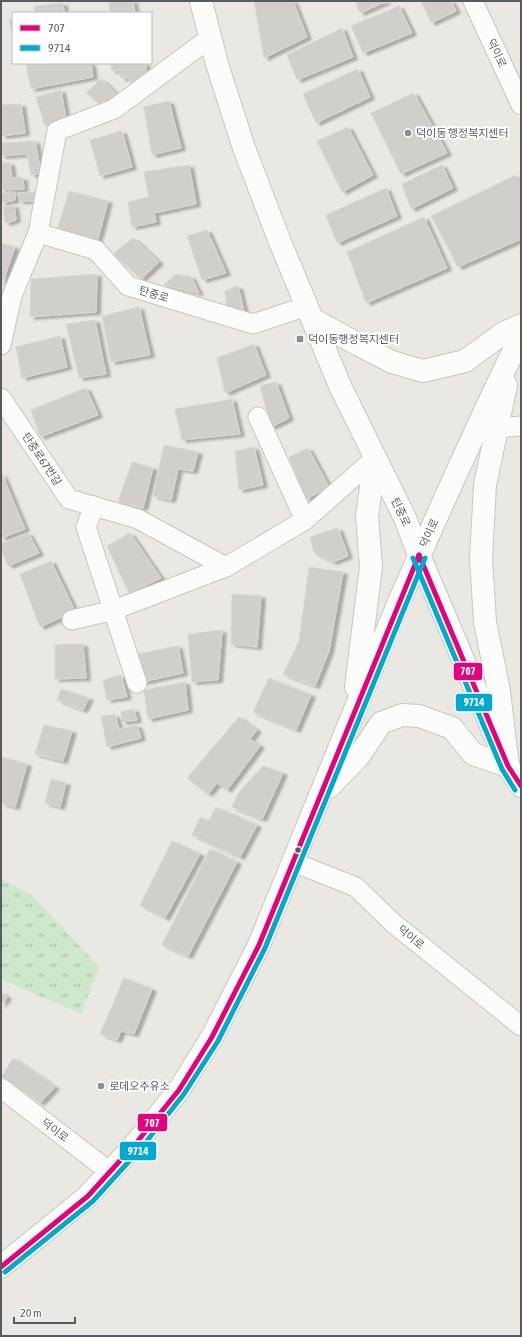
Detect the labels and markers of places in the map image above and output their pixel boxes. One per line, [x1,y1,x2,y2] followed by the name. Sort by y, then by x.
[416,127,509,139] place label: 덕이동 행정복지센터
[403,128,413,138] marker: 덕이동 행정복지센터
[308,333,399,345] place label: 덕이동행정복지센터
[295,334,305,344] marker: 덕이동행정복지센터
[293,845,303,855] unlabelled marker
[109,1080,170,1092] place label: 로데오주유소
[96,1081,106,1091] marker: 로데오주유소

